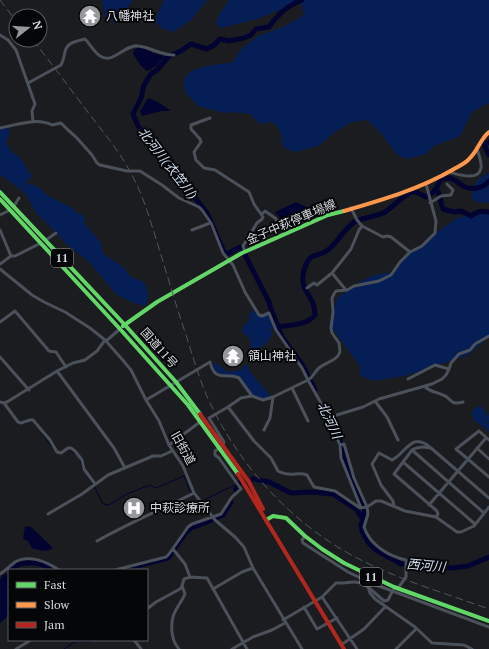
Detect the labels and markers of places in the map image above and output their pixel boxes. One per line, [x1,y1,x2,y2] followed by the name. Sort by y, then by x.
[77,3,103,29] temple icon: 八幡神社
[106,8,154,23] place label: 八幡神社
[220,343,246,369] temple icon: 領山神社
[248,348,296,363] place label: 領山神社
[121,495,147,521] hospital icon: 中萩診療所
[150,500,210,515] place label: 中萩診療所

